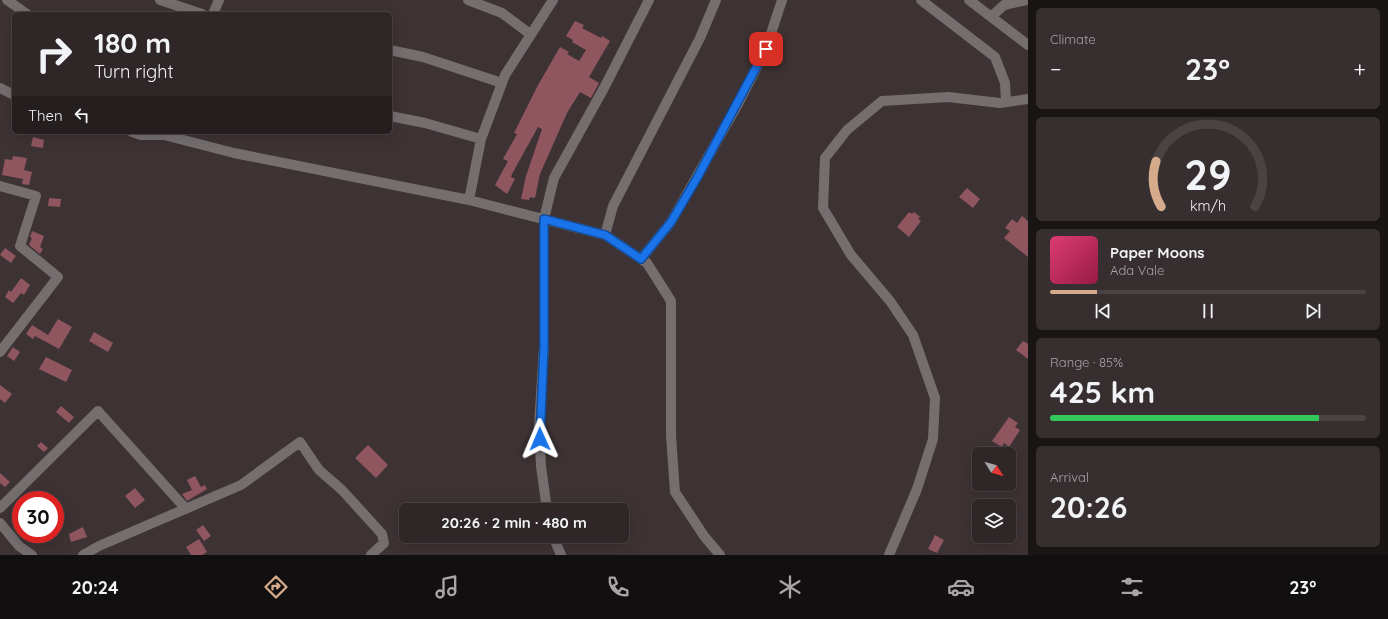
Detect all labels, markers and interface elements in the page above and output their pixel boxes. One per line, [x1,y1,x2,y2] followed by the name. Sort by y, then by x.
[94,25,171,60] text: 180 m
[28,28,80,80] icon: right
[1050,31,1096,47] text: Climate
[749,32,783,66] pin
[755,38,777,60] icon: arrive
[1185,50,1230,88] text: 23°
[1050,55,1061,83] text: −
[1354,55,1366,83] text: +
[94,60,174,83] text: Turn right
[71,104,93,126] icon: left
[28,106,63,125] text: Then
[1184,148,1232,200] text: 29
[1190,196,1226,214] text: km/h
[1110,243,1205,262] text: Paper Moons
[1110,262,1164,278] text: Ada Vale
[1092,300,1114,322] icon: previous
[1197,300,1219,322] icon: pause
[1302,300,1324,322] icon: next
[1050,354,1123,370] text: Range · 85%
[1050,373,1155,411] text: 425 km
[519,418,561,460] position arrow
[972,447,1016,491] north arrow
[972,447,1016,543] map controls
[1050,469,1089,485] text: Arrival
[1050,488,1127,526] text: 20:26
[12,491,64,543] speed limit sign: 30
[972,499,1016,543] button: layers
[441,513,587,532] text: 20:26 · 2 min · 480 m
[262,573,290,601] icon: directions
[433,573,461,601] icon: music
[604,573,632,601] icon: phone
[776,573,804,601] icon: climate
[947,573,975,601] icon: car
[1118,573,1146,601] icon: filters
[72,576,119,599] text: 20:24
[1289,576,1316,599] text: 23°

